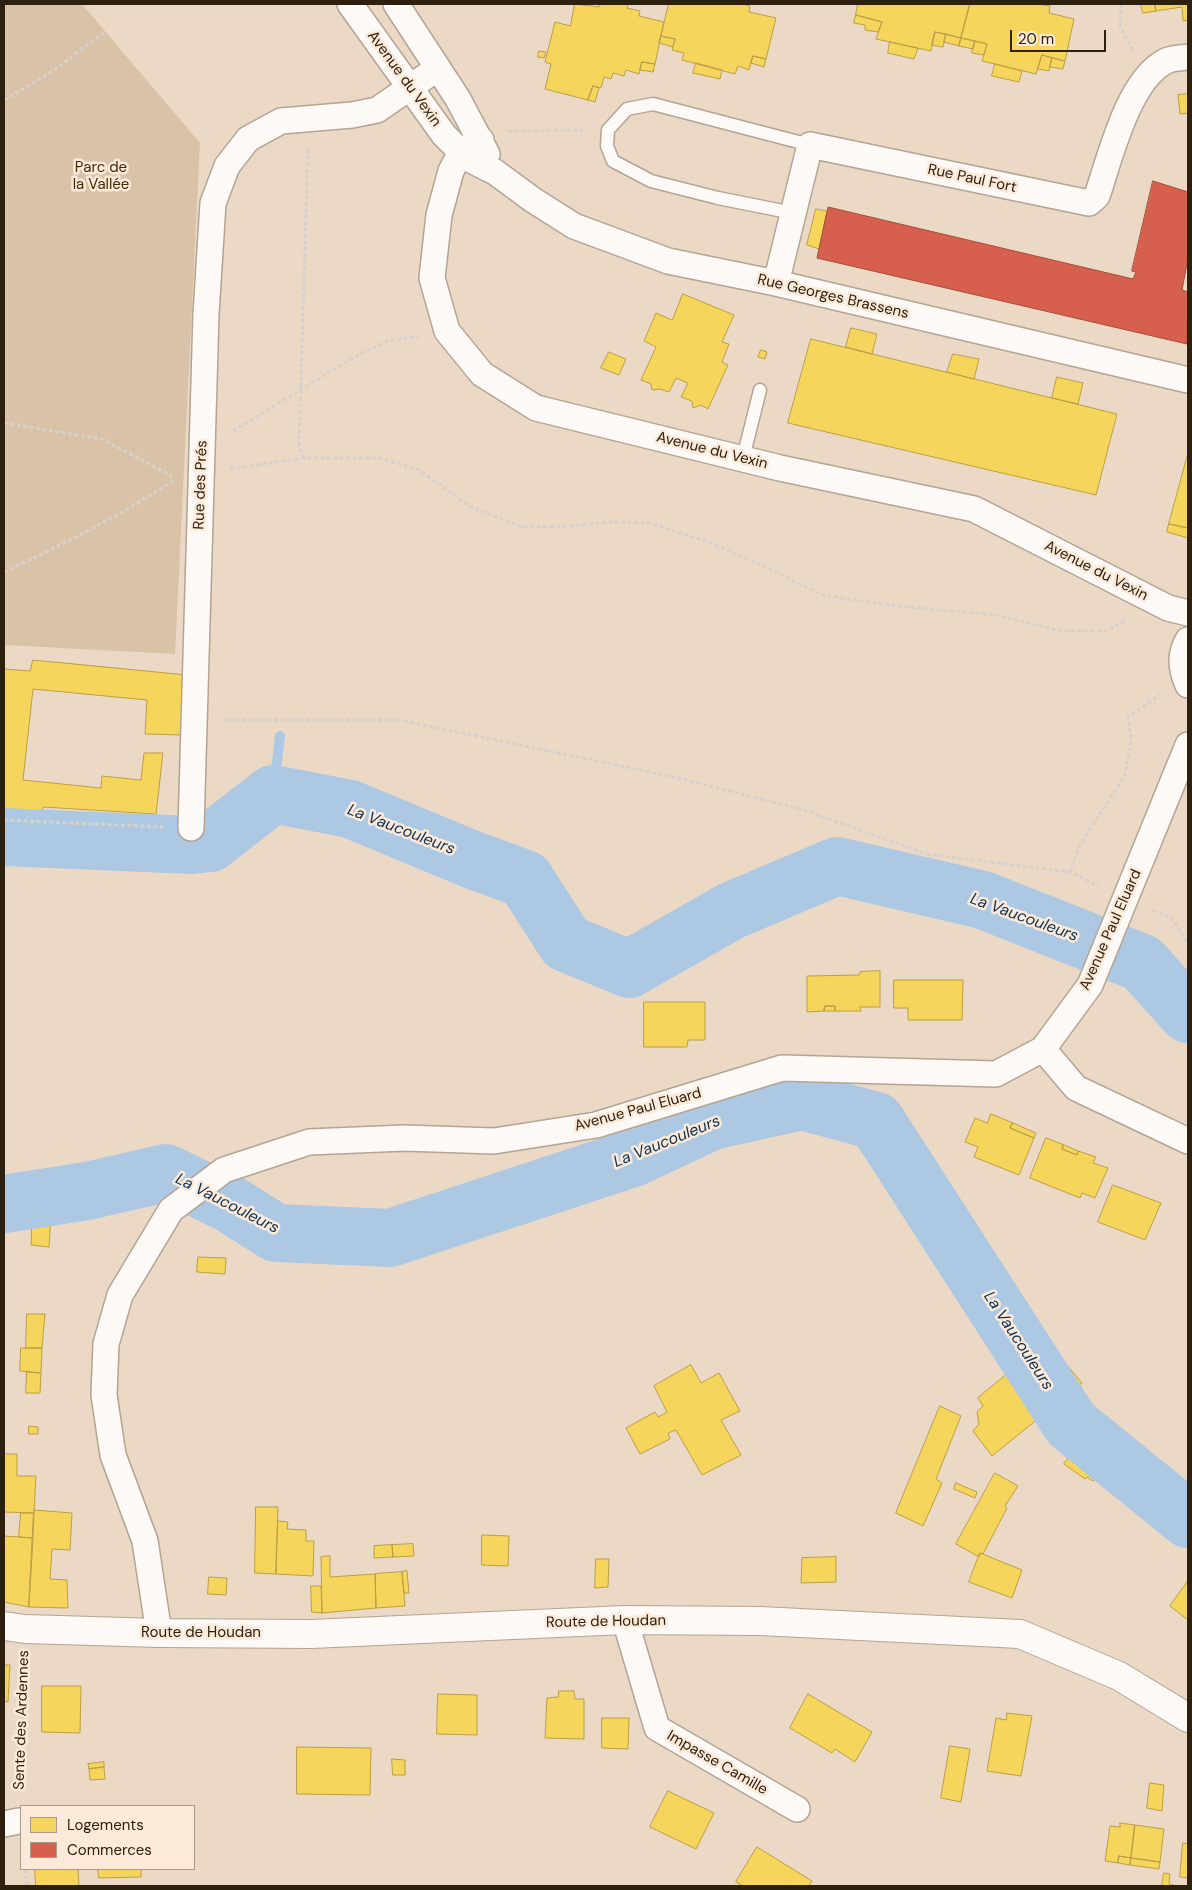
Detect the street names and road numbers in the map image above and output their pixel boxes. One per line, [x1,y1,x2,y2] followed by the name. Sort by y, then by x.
[363,28,445,130] street label: Avenue du Vexin
[926,161,1018,197] street label: Rue Paul Fort
[756,271,910,323] street label: Rue Georges Brassens
[655,428,769,474] street label: Avenue du Vexin
[190,440,212,530] street label: Rue des Prés
[1041,537,1151,605] street label: Avenue du Vexin
[1076,867,1146,993] street label: Avenue Paul Eluard
[573,1084,703,1136] street label: Avenue Paul Eluard
[546,1612,666,1632] street label: Route de Houdan
[141,1624,261,1642] street label: Route de Houdan
[11,1650,33,1790] street label: Sente des Ardennes
[664,1727,770,1799] street label: Impasse Camille

